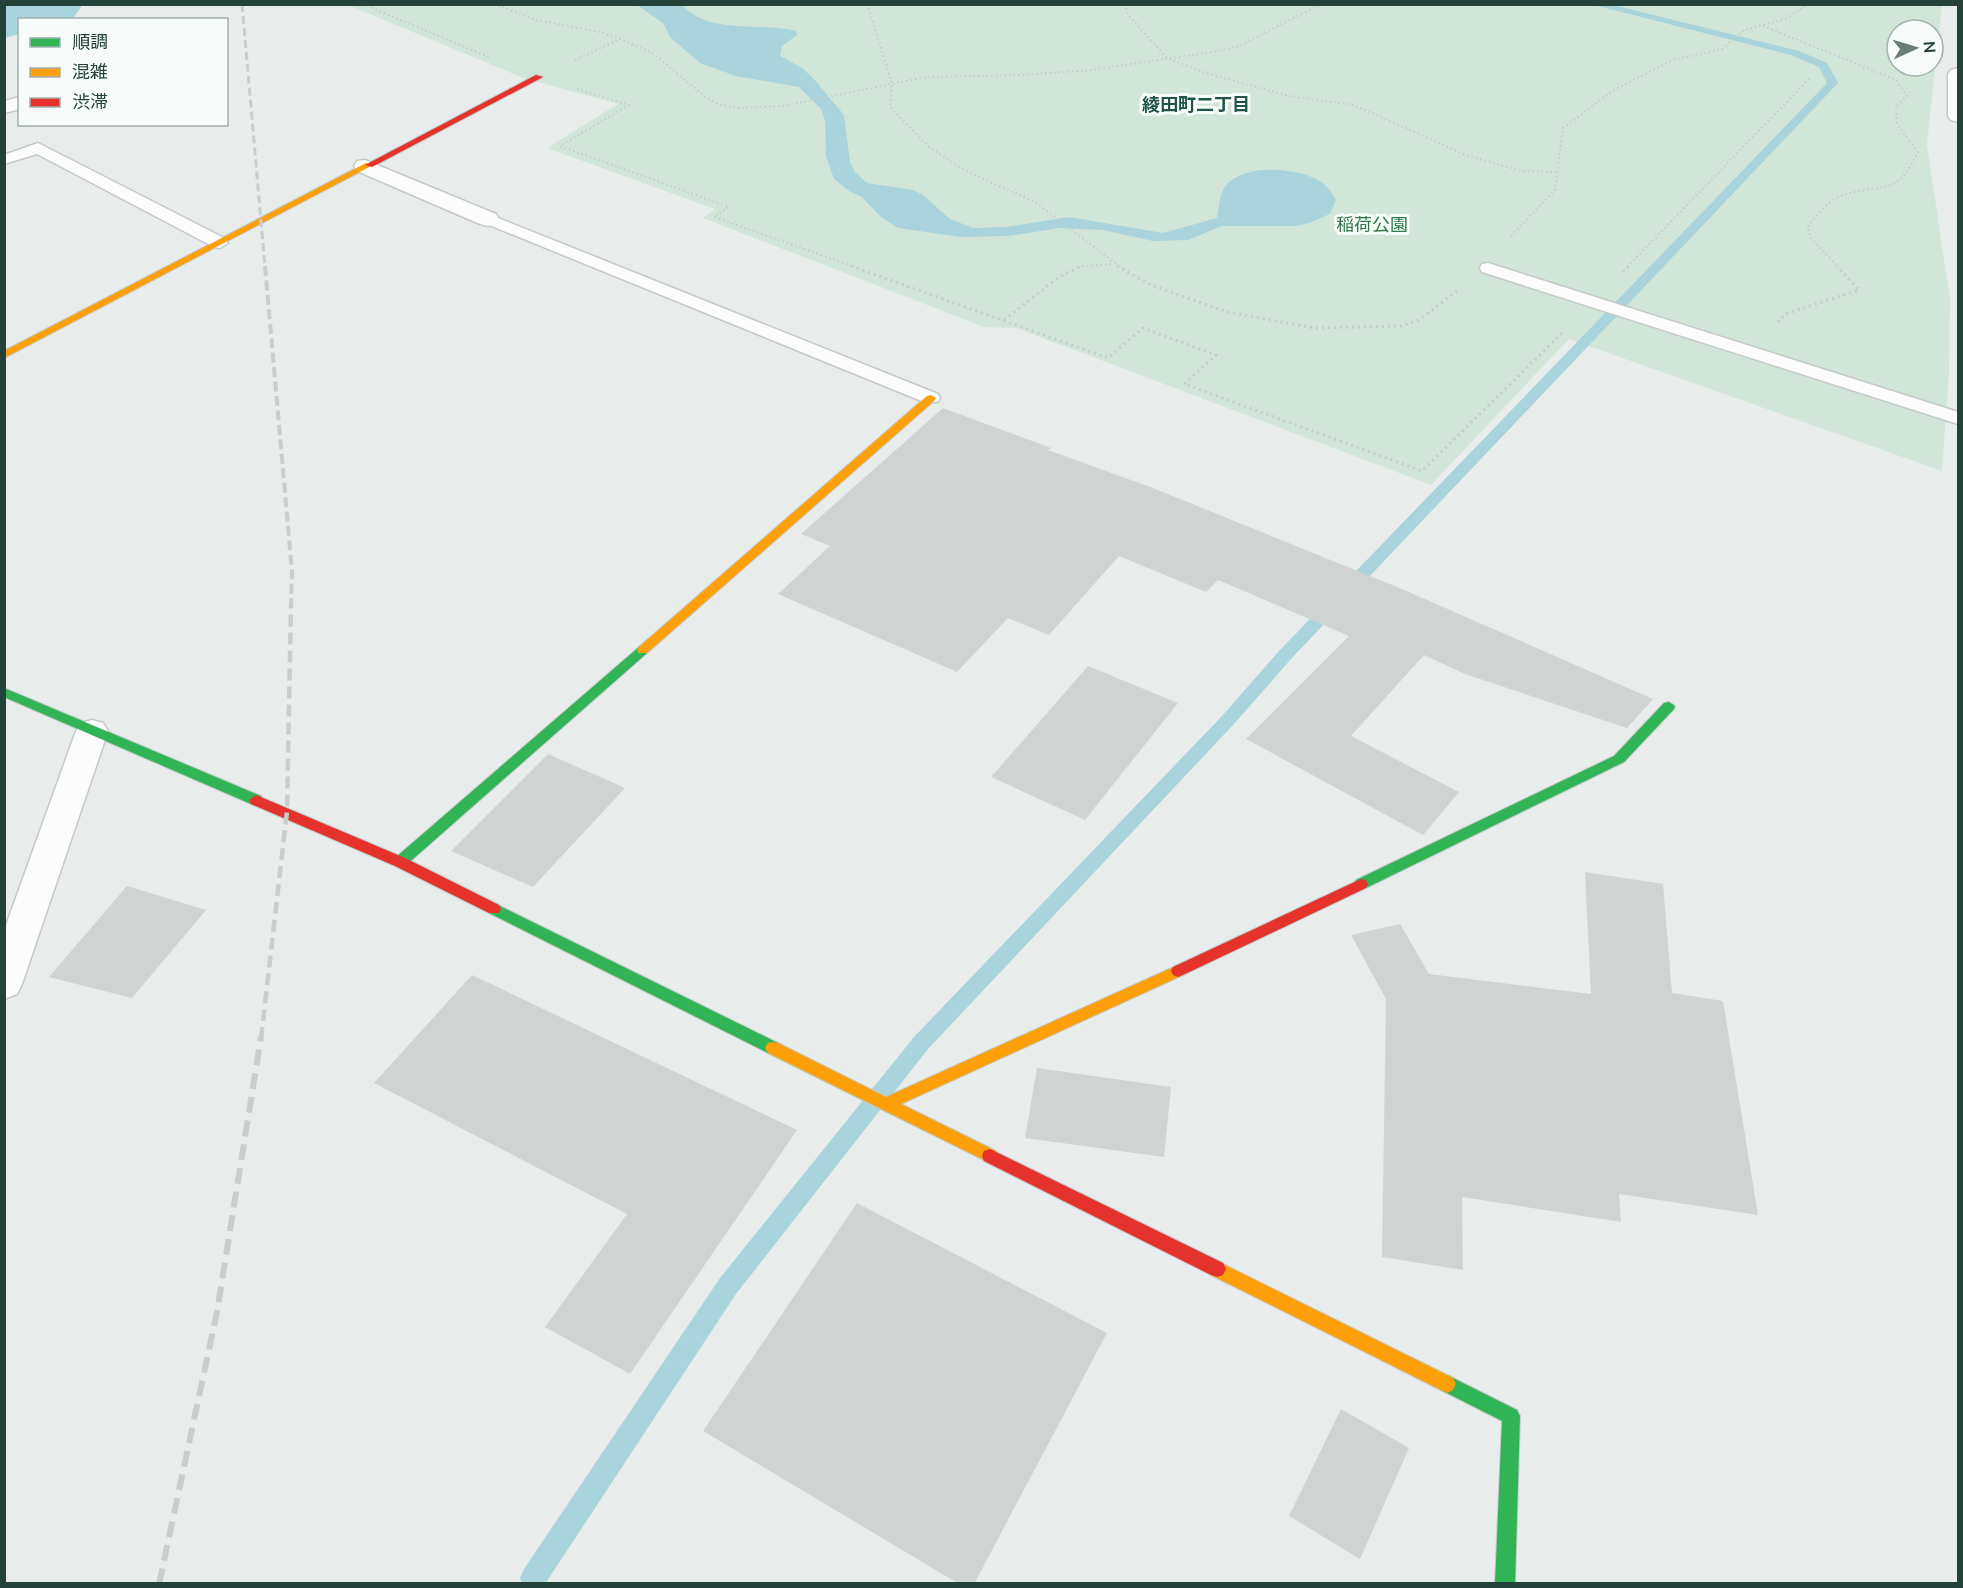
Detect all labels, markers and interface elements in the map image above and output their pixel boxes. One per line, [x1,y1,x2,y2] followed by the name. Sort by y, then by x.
[18,18,228,126] legend
[1885,18,1945,78] north arrow
[72,30,108,54] text: 順調
[1918,40,1940,54] text: N
[72,60,108,84] text: 混雑
[72,90,108,114] text: 渋滞
[1142,93,1250,117] district label: 綾田町二丁目
[1336,213,1408,237] park label: 稲荷公園

